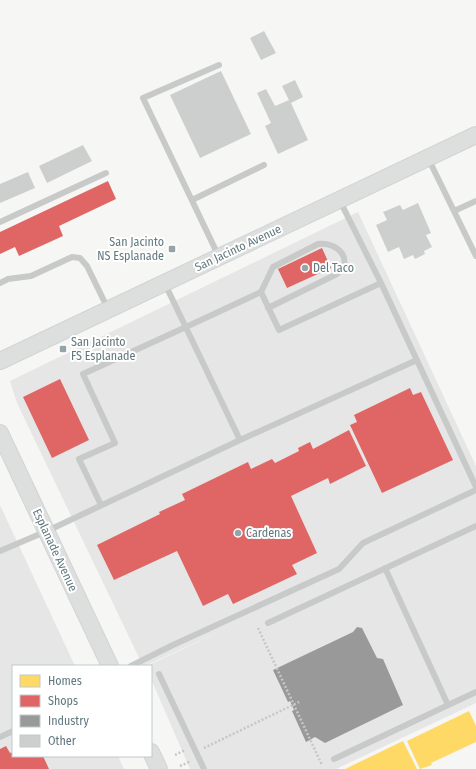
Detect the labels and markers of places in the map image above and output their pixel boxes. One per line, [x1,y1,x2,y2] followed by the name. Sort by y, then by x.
[97,235,164,263] place label: San Jacinto NS Esplanade
[167,244,177,254] marker: San Jacinto NS Esplanade
[313,261,354,275] place label: Del Taco
[300,263,310,273] marker: Del Taco
[71,335,135,363] place label: San Jacinto FS Esplanade
[58,344,68,354] marker: San Jacinto FS Esplanade
[246,526,291,540] place label: Cardenas
[233,528,243,538] marker: Cardenas

